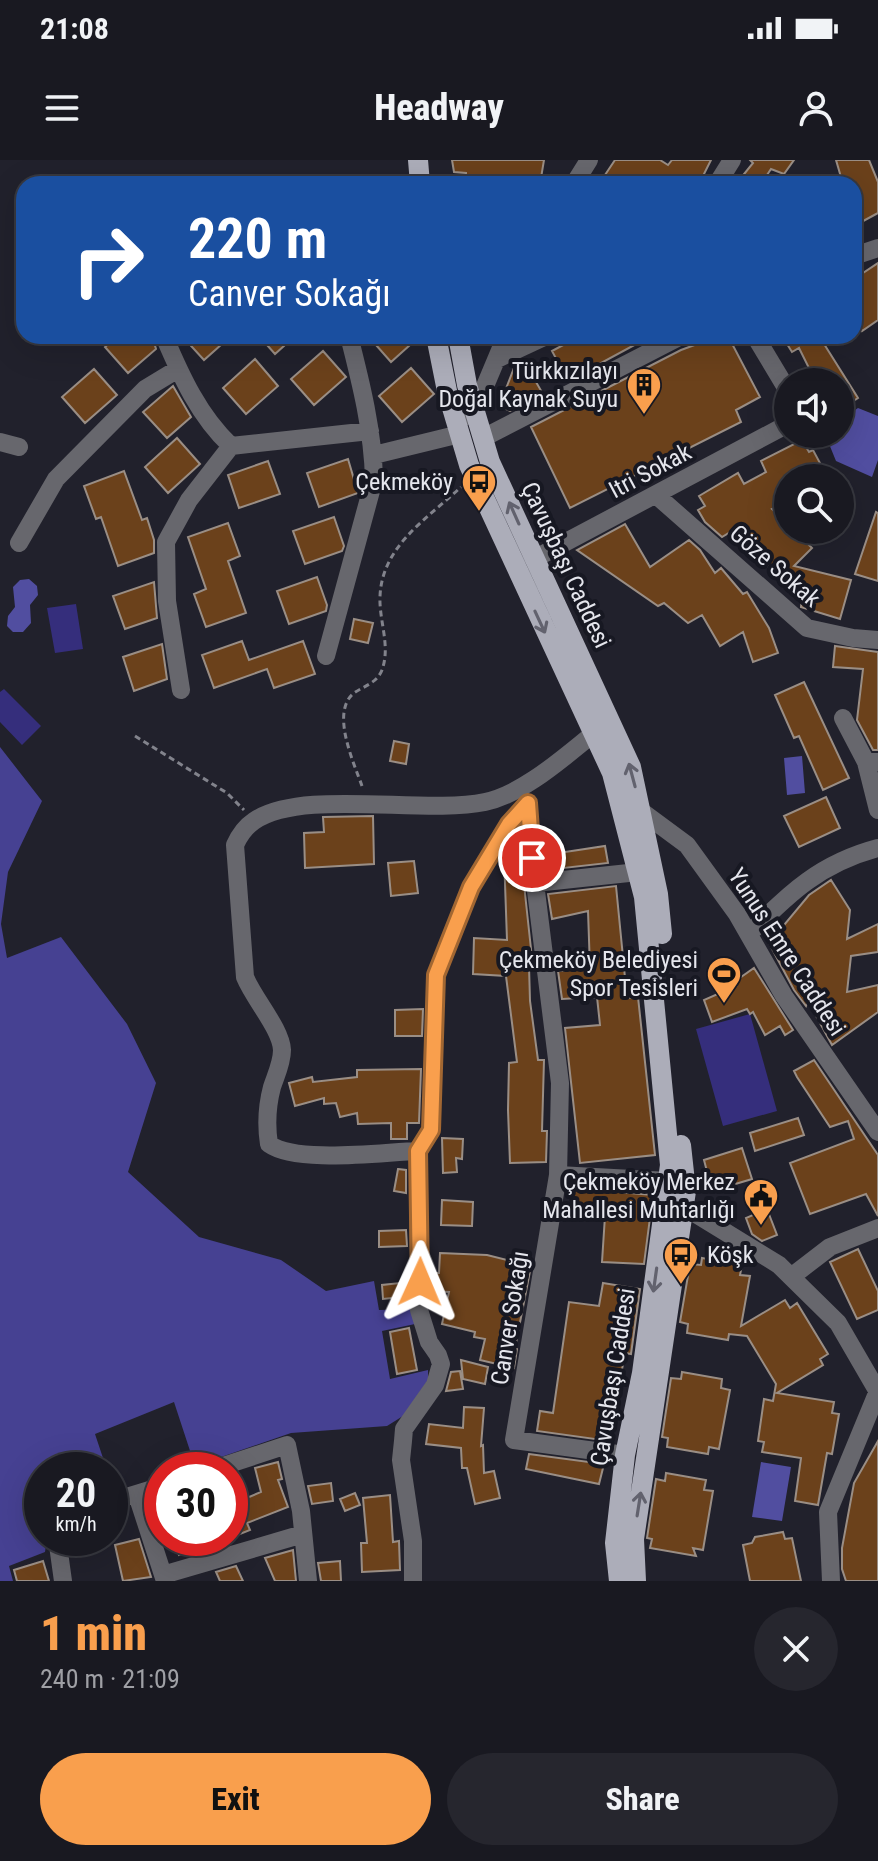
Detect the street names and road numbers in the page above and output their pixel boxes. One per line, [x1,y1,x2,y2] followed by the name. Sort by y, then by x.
[604,438,696,504] street label: Itri Sokak
[515,478,617,652] street label: Çavuşbaşı Caddesi
[724,519,826,613] street label: Göze Sokak
[722,863,852,1041] street label: Yunus Emre Caddesi
[486,1249,534,1387] street label: Canver Sokağı
[585,1286,641,1468] street label: Çavuşbaşı Caddesi

